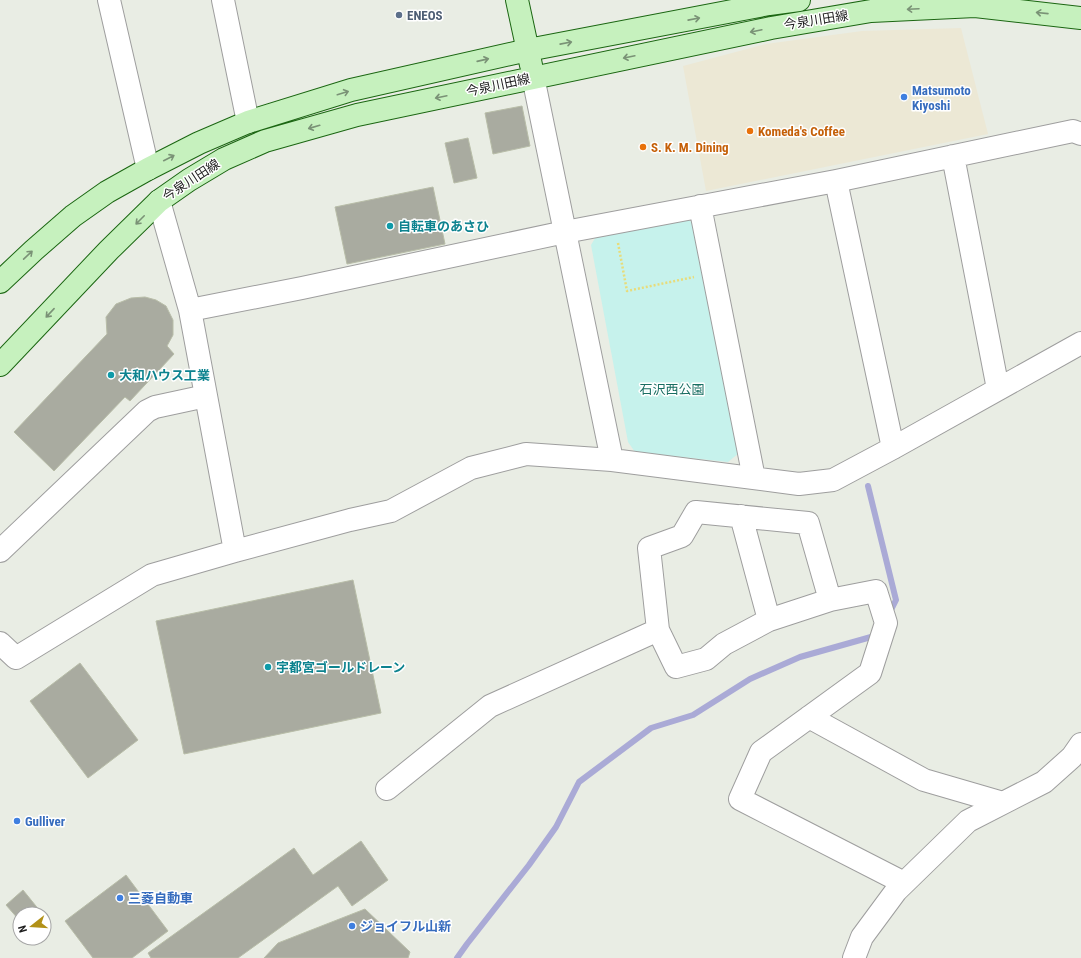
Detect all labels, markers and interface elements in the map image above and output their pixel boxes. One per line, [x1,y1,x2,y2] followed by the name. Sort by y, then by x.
[907,5,920,13] one-way arrow
[407,8,443,23] place label: ENEOS
[783,8,849,32] street label: 今泉川田線
[394,10,404,20] marker: ENEOS
[1036,10,1049,17] one-way arrow
[687,14,700,22] one-way arrow
[750,27,763,35] one-way arrow
[559,38,572,46] one-way arrow
[623,54,636,62] one-way arrow
[477,56,490,63] one-way arrow
[465,71,531,99] street label: 今泉川田線
[912,83,971,113] place label: Matsumoto Kiyoshi
[336,89,349,96] one-way arrow
[899,92,909,102] marker: Matsumoto Kiyoshi
[434,93,447,101] one-way arrow
[308,124,321,131] one-way arrow
[758,124,845,139] place label: Komeda's Coffee
[745,126,755,136] marker: Komeda's Coffee
[651,140,729,155] place label: S. K. M. Dining
[638,142,648,152] marker: S. K. M. Dining
[163,154,175,161] one-way arrow
[160,156,222,204] street label: 今泉川田線
[135,215,145,225] one-way arrow
[398,219,489,234] place label: 自転車のあさひ
[385,221,395,231] marker: 自転車のあさひ
[23,250,33,260] one-way arrow
[45,308,54,318] one-way arrow
[119,368,210,383] place label: 大和ハウス工業
[106,370,116,380] marker: 大和ハウス工業
[639,382,705,397] park label: 石沢西公園
[276,660,405,675] place label: 宇都宮ゴールドレーン
[263,662,273,672] marker: 宇都宮ゴールドレーン
[25,814,66,829] place label: Gulliver
[12,816,22,826] marker: Gulliver
[128,891,193,906] place label: 三菱自動車
[115,893,125,903] marker: 三菱自動車
[12,906,52,946] north arrow
[360,919,451,934] place label: ジョイフル山新
[347,921,357,931] marker: ジョイフル山新
[16,923,30,934] text: N

